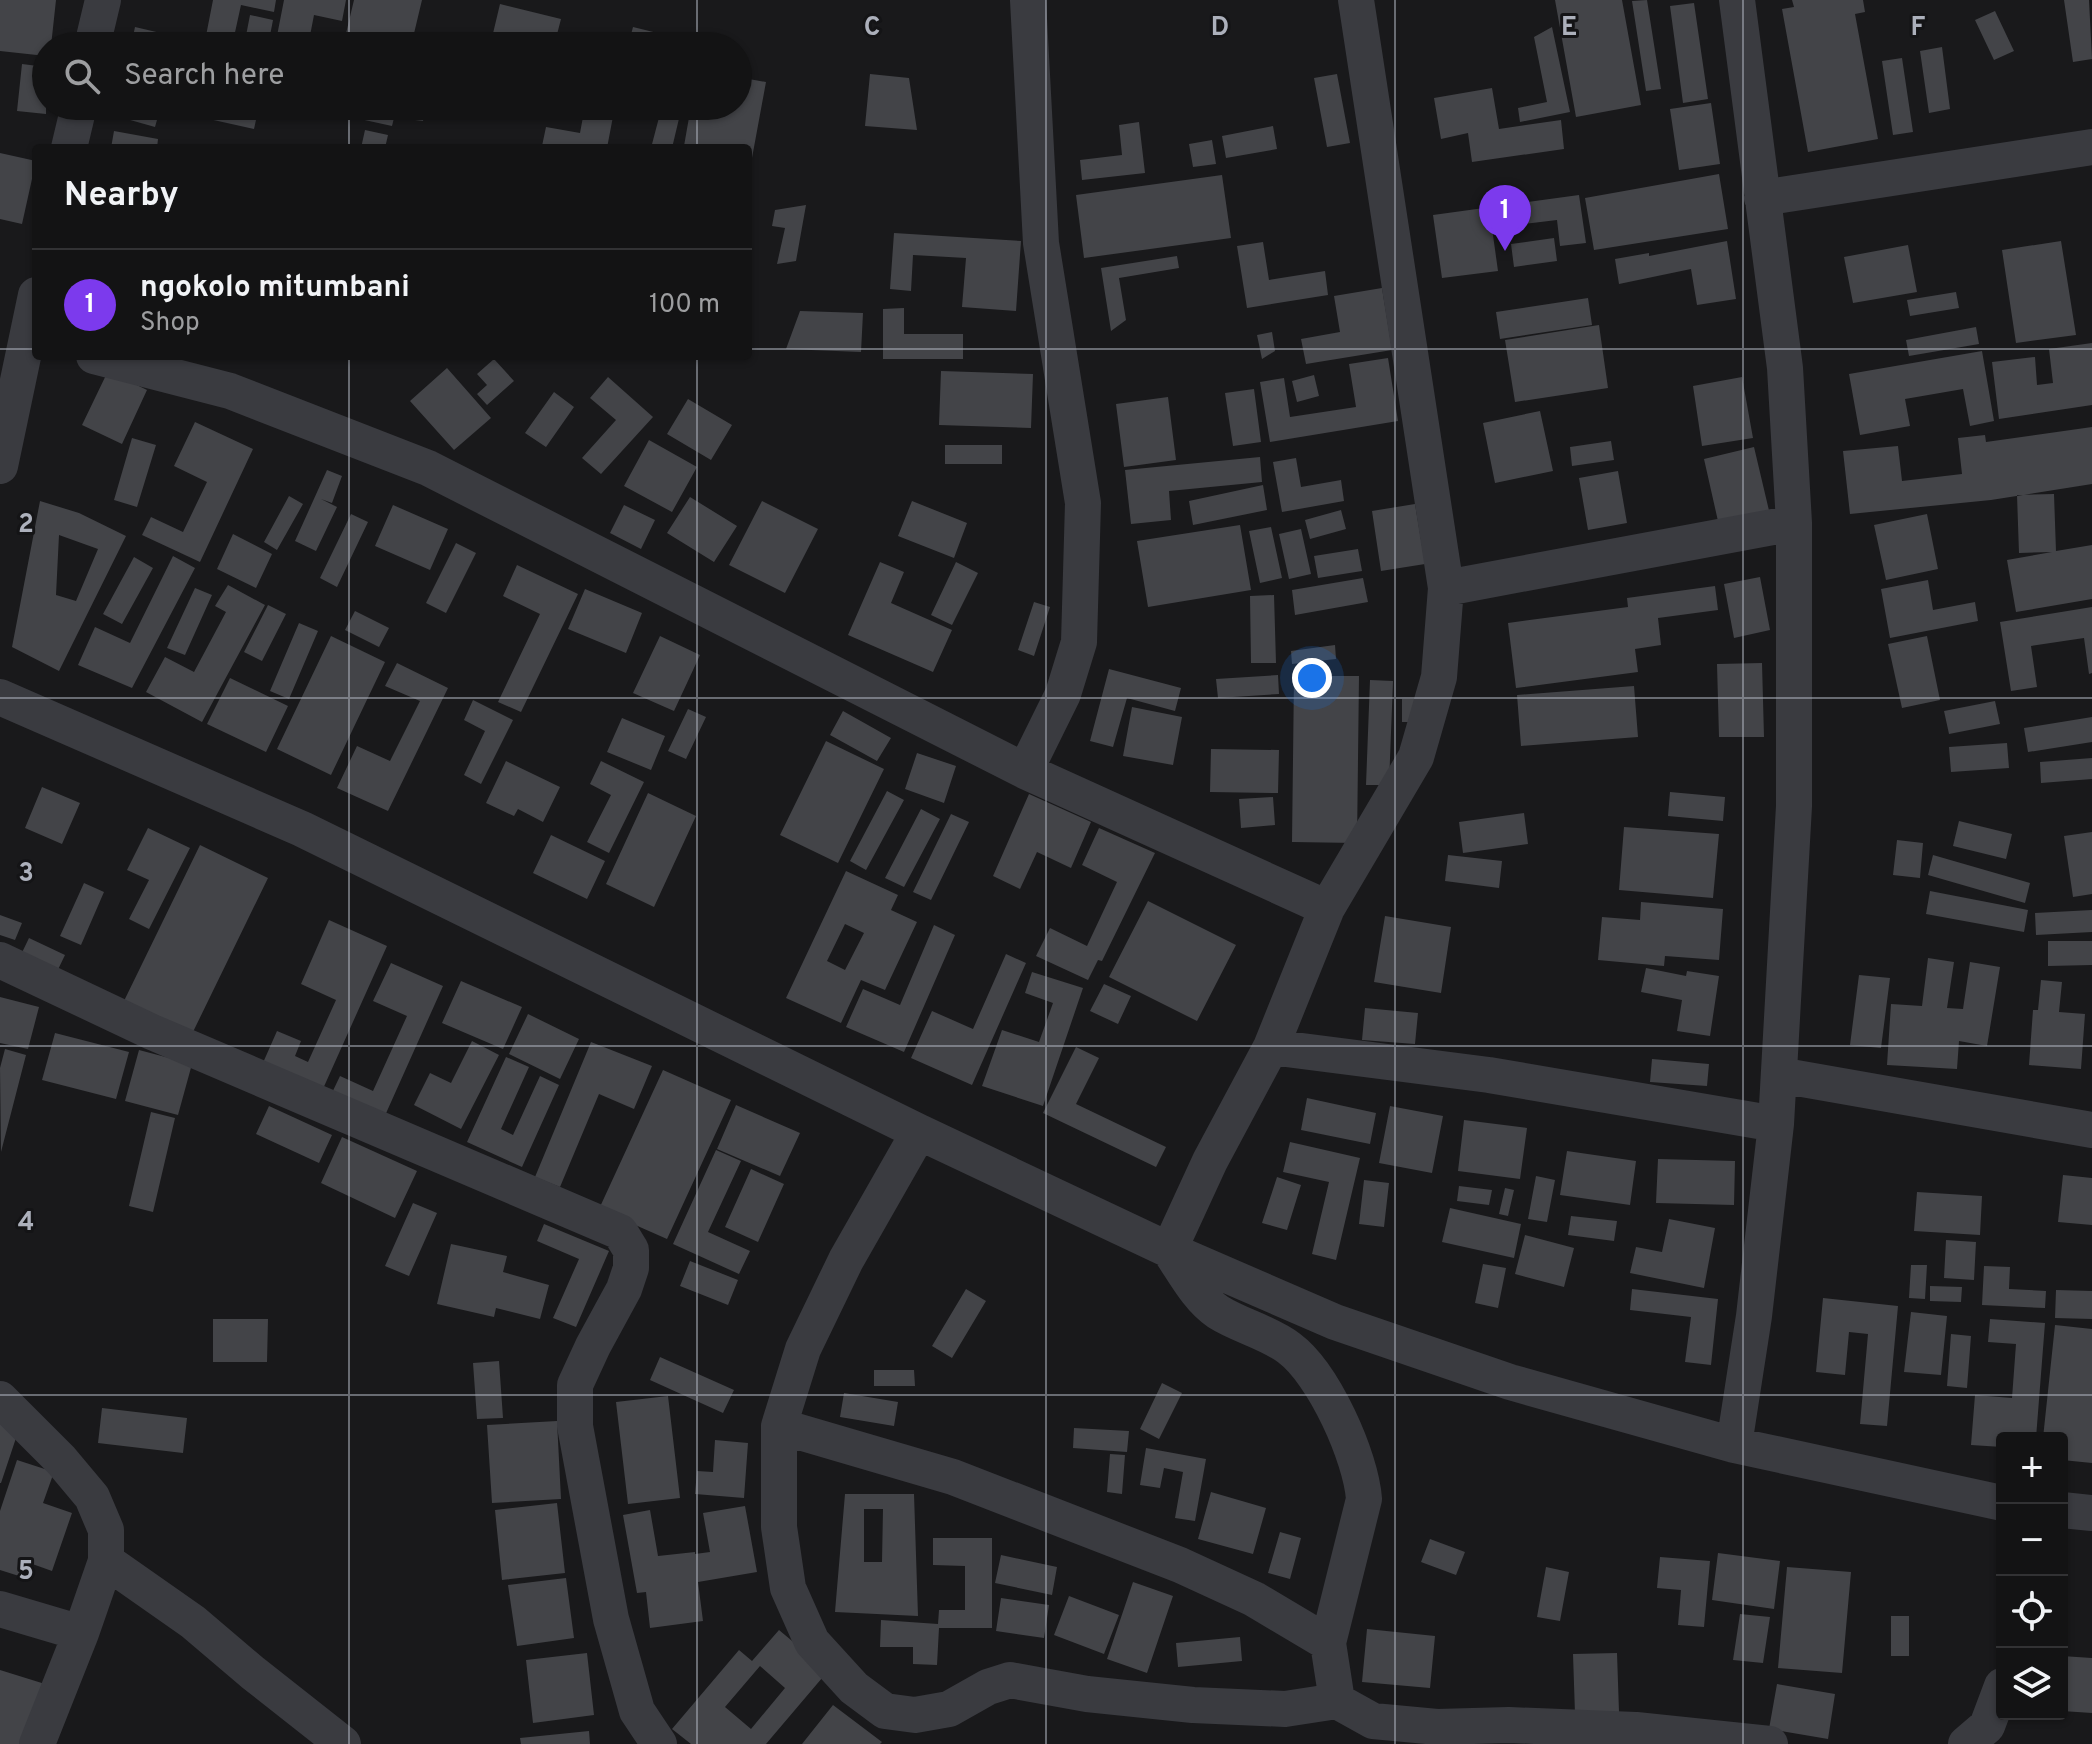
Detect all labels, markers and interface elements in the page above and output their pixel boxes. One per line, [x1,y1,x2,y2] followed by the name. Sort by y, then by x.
[864,12,880,45] text: C
[1211,12,1229,45] text: D
[1561,12,1577,45] text: E
[1911,12,1926,45] text: F
[32,32,752,120] search box
[60,54,104,98] icon: search
[124,58,284,95] text: Search here
[64,175,179,218] text: Nearby
[1479,185,1531,251] pin: 1
[140,270,410,307] text: ngokolo mitumbani
[85,289,95,322] text: 1
[649,289,720,322] text: 100 m
[140,307,200,340] text: Shop
[18,509,34,542] text: 2
[1292,658,1332,698] your location
[18,858,34,891] text: 3
[18,1207,34,1240] text: 4
[1996,1432,2068,1720] map controls
[1996,1432,2068,1504] button: +
[1996,1504,2068,1576] button: −
[18,1556,34,1589] text: 5
[1996,1576,2068,1648] button: locate
[1996,1648,2068,1720] button: layers

